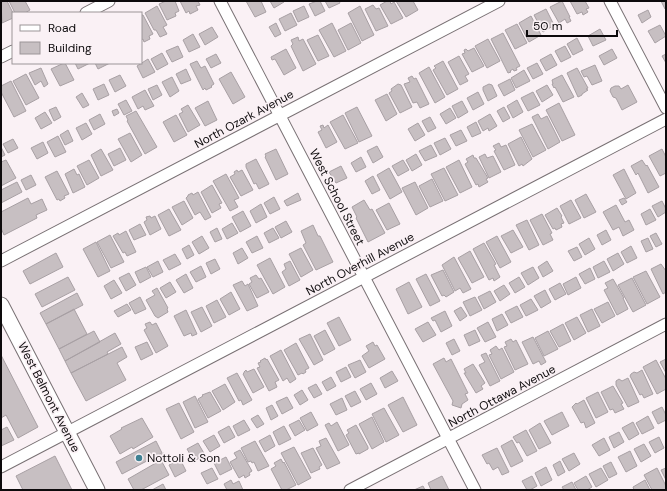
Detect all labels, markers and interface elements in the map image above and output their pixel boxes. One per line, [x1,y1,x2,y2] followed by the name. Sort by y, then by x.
[12,12,142,64] legend
[527,12,617,38] scale bar
[533,18,562,34] text: 50 m
[48,20,76,36] text: Road
[48,40,92,56] text: Building
[191,86,297,152] street label: North Ozark Avenue
[306,146,368,248] street label: West School Street
[303,229,417,299] street label: North Overhill Avenue
[14,339,84,455] street label: West Belmont Avenue
[446,361,559,431] street label: North Ottawa Avenue
[147,450,220,466] place label: Nottoli & Son
[134,453,144,463] marker: Nottoli & Son

